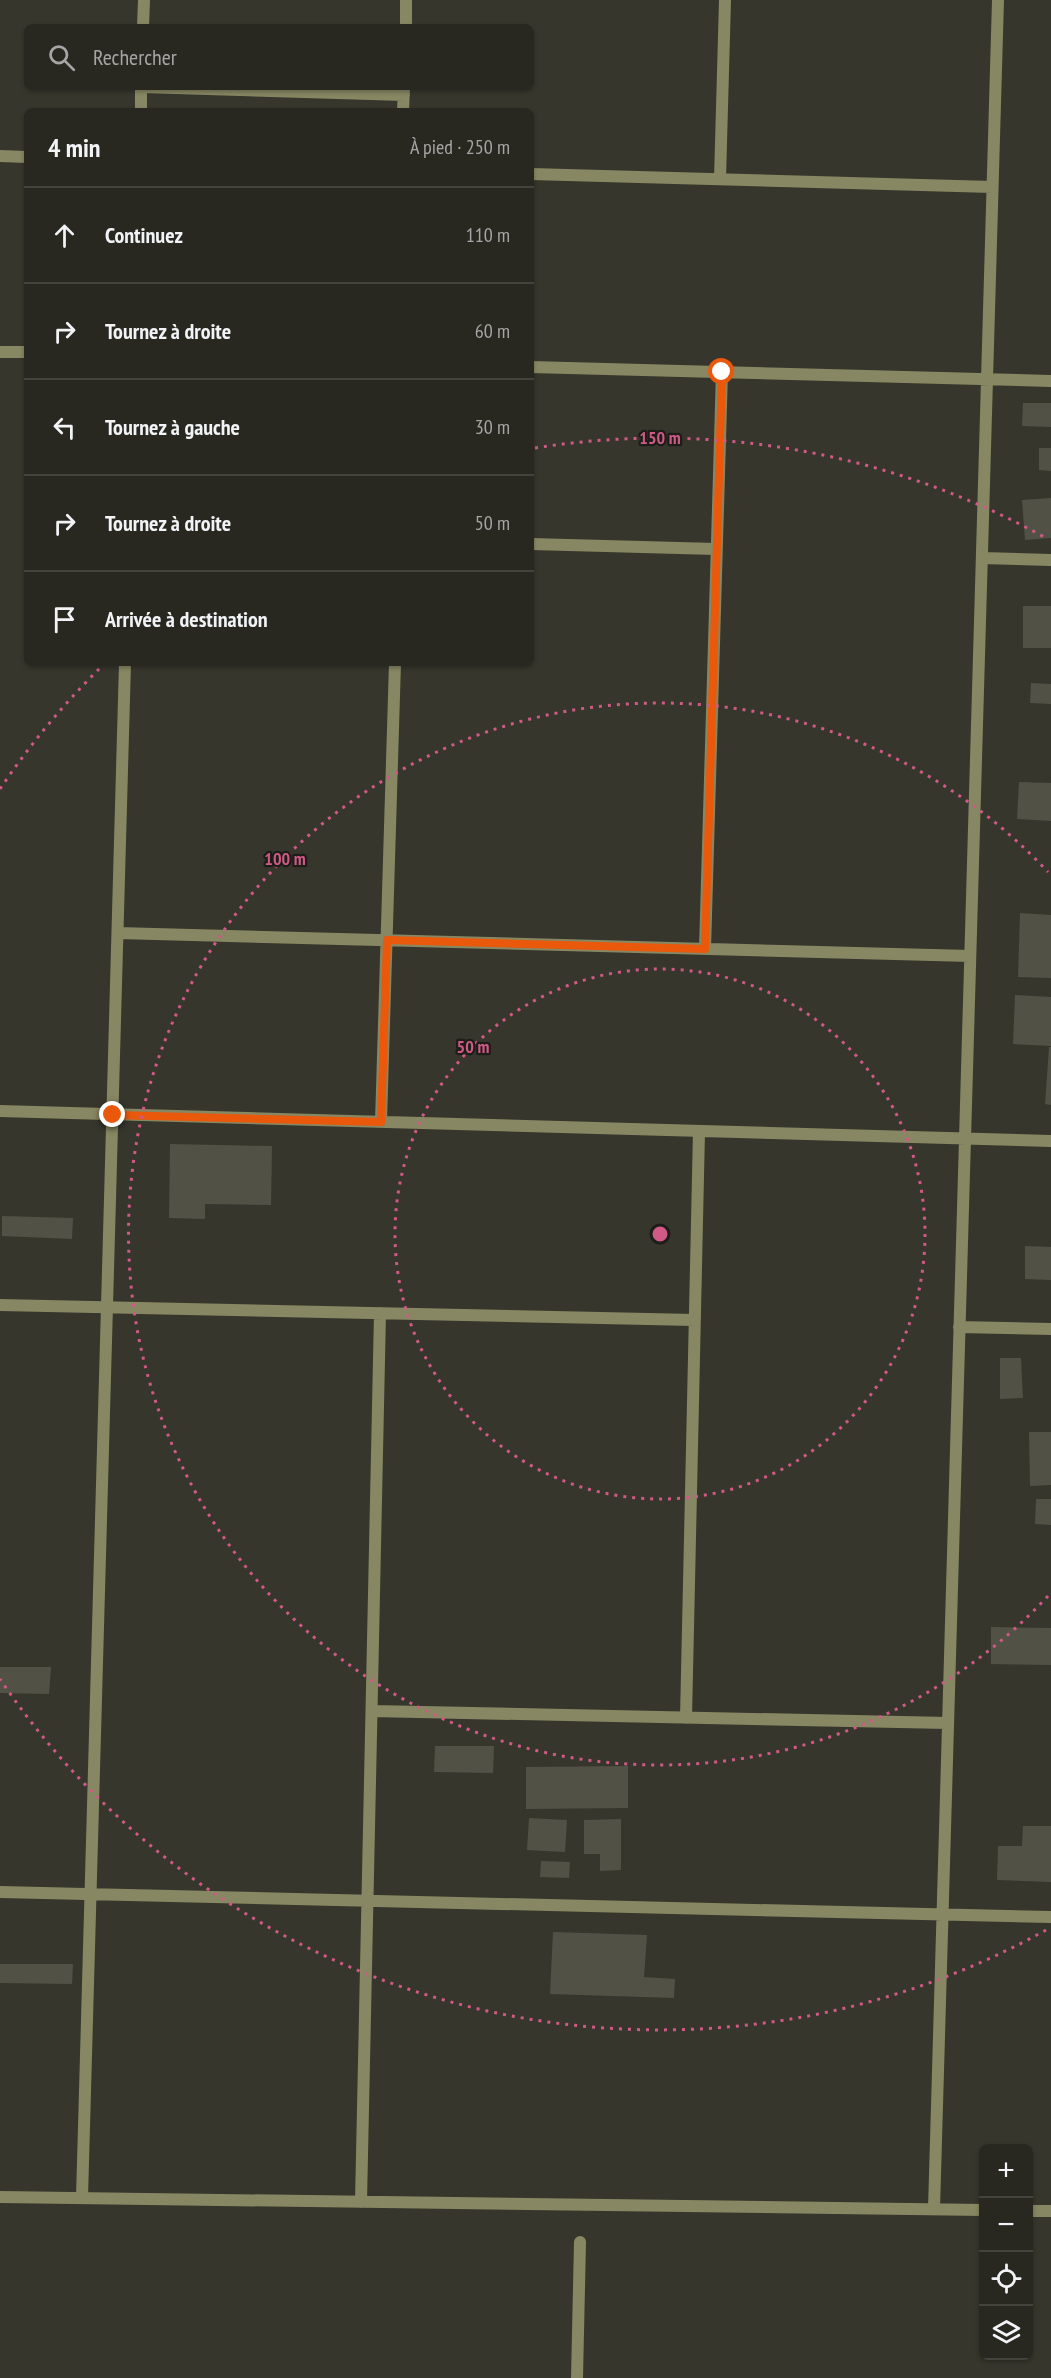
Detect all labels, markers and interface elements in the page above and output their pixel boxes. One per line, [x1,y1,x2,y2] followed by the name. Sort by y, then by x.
[24,24,534,90] search box
[45,41,78,74] icon: search
[93,43,177,71] text: Rechercher
[48,131,101,164] text: 4 min
[410,134,510,160] text: À pied · 250 m
[48,219,81,252] icon: ahead
[105,221,183,249] text: Continuez
[466,222,510,248] text: 110 m
[48,315,81,348] icon: right
[105,317,231,345] text: Tournez à droite
[475,318,510,344] text: 60 m
[708,358,734,384] route start
[48,411,81,444] icon: left
[105,413,240,441] text: Tournez à gauche
[475,414,510,440] text: 30 m
[639,426,681,449] text: 150 m
[48,507,81,540] icon: right
[105,509,231,537] text: Tournez à droite
[475,510,510,536] text: 50 m
[48,603,81,636] icon: arrive
[105,605,268,633] text: Arrivée à destination
[264,847,306,870] text: 100 m
[457,1035,489,1058] text: 50 m
[99,1101,125,1127] route end
[650,1224,670,1244] centre of rings
[979,2144,1033,2360] map controls
[979,2144,1033,2198] button: +
[979,2198,1033,2252] button: −
[979,2252,1033,2306] button: locate
[979,2306,1033,2360] button: layers

